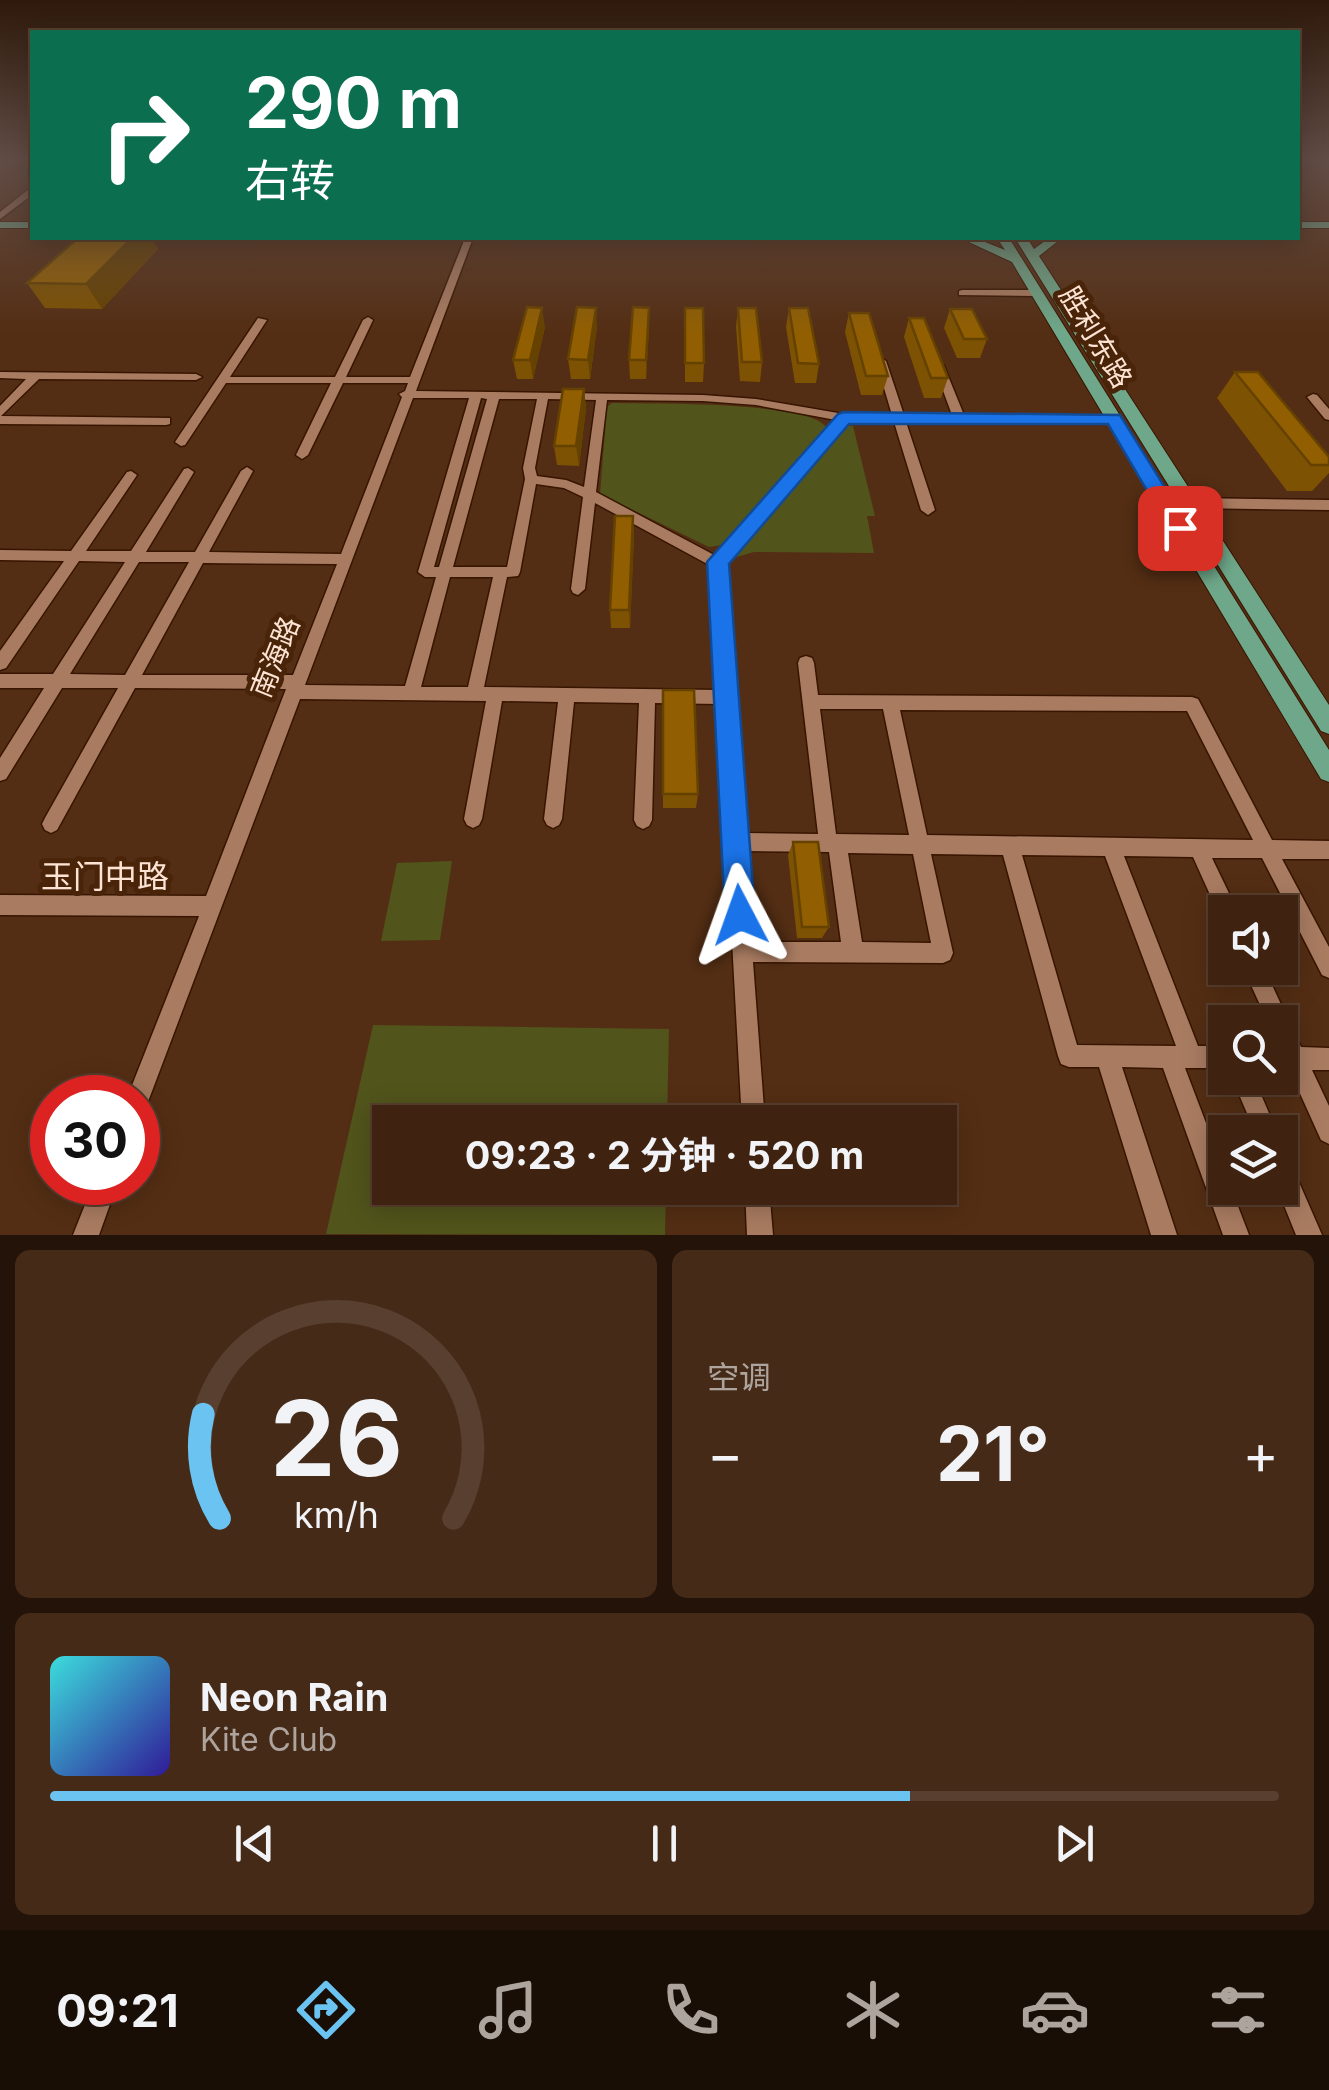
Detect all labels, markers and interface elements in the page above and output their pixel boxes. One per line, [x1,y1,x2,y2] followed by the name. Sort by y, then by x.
[245,60,462,145] text: 290 m
[80,70,210,200] icon: right
[245,153,335,208] text: 右转
[1053,280,1139,394] street label: 胜利东路
[1138,486,1223,571] pin
[1153,501,1208,556] icon: arrive
[244,612,306,702] street label: 南海路
[41,857,169,896] street label: 玉门中路
[688,863,792,967] position arrow
[1208,895,1298,1205] map controls
[1208,895,1298,985] button: sound
[1208,1005,1298,1095] button: search
[30,1075,160,1205] speed limit sign: 30
[1208,1115,1298,1205] button: layers
[465,1132,864,1178] text: 09:23 · 2 分钟 · 520 m
[707,1358,771,1397] text: 空调
[269,1375,403,1501] text: 26
[936,1408,1050,1499] text: 21°
[707,1421,743,1487] text: −
[1243,1421,1279,1487] text: +
[294,1493,378,1537] text: km/h
[200,1674,388,1720] text: Neon Rain
[200,1720,337,1759] text: Kite Club
[227,1816,282,1871] icon: previous
[637,1816,692,1871] icon: pause
[1047,1816,1102,1871] icon: next
[291,1975,361,2045] icon: directions
[473,1975,543,2045] icon: music
[656,1975,726,2045] icon: phone
[838,1975,908,2045] icon: climate
[1020,1975,1090,2045] icon: car
[1203,1975,1273,2045] icon: filters
[56,1983,179,2038] text: 09:21

